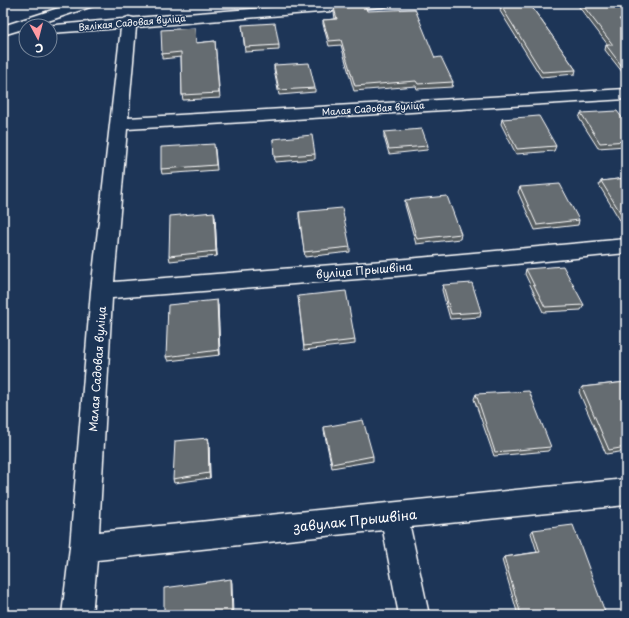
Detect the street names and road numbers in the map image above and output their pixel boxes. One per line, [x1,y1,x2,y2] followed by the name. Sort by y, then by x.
[78,10,187,34] street label: Вялікая Садовая вуліца
[321,97,425,119] street label: Малая Садовая вуліца
[315,257,413,283] street label: вуліца Прышвіна
[84,305,110,432] street label: Малая Садовая вуліца
[291,504,419,536] street label: завулак Прышвіна

